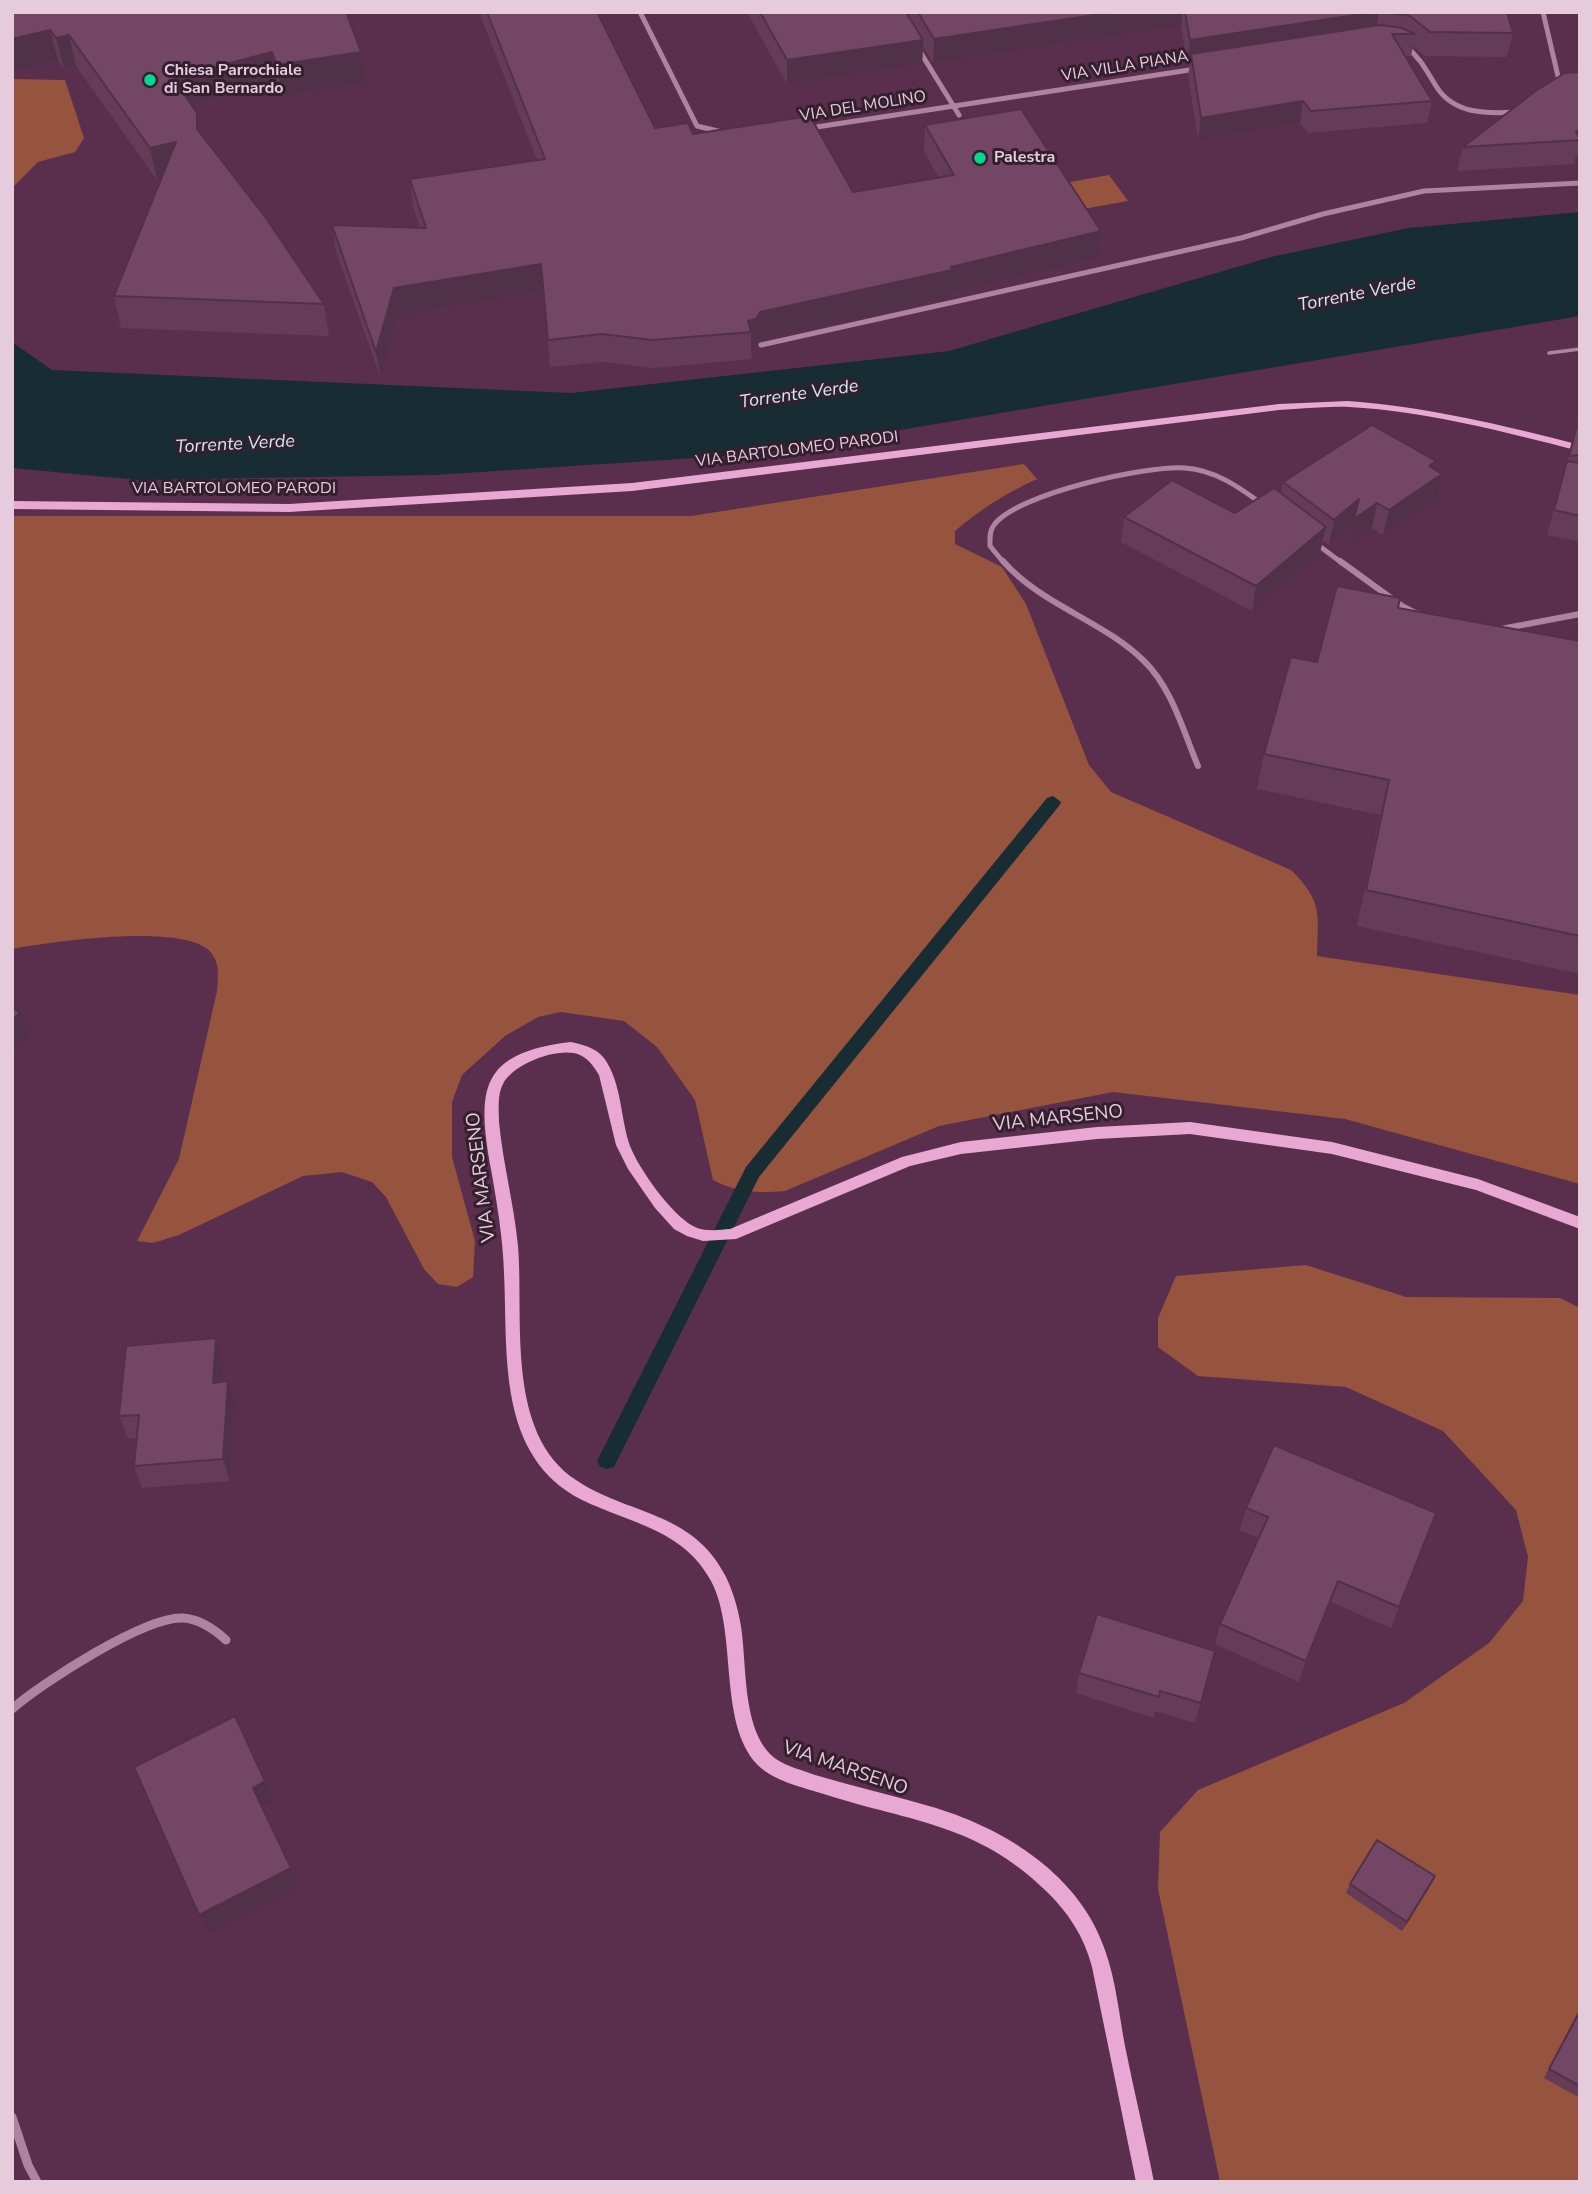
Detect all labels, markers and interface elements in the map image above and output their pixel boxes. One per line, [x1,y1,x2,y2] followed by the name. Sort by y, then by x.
[1060,47,1190,87] street label: VIA VILLA PIANA
[164,61,302,99] place label: Chiesa Parrochiale di San Bernardo
[142,72,158,88] marker: Chiesa Parrochiale di San Bernardo
[798,88,928,126] street label: VIA DEL MOLINO
[994,148,1055,168] place label: Palestra
[972,150,988,166] marker: Palestra
[1296,273,1418,317] water label: Torrente Verde
[738,376,860,414] water label: Torrente Verde
[695,428,899,472] street label: VIA BARTOLOMEO PARODI
[175,431,295,459] water label: Torrente Verde
[132,479,336,499] street label: VIA BARTOLOMEO PARODI
[992,1101,1124,1137] street label: VIA MARSENO
[463,1111,501,1243] street label: VIA MARSENO
[779,1737,911,1801] street label: VIA MARSENO

